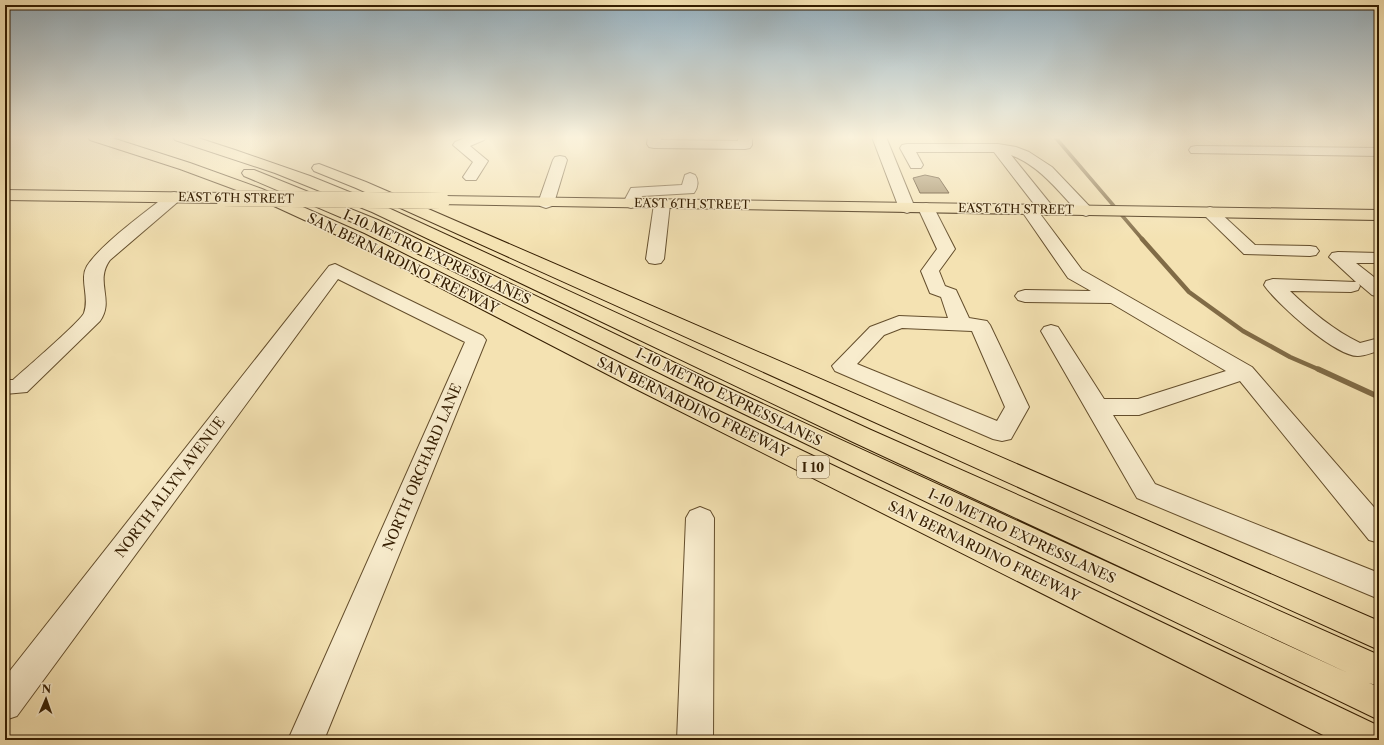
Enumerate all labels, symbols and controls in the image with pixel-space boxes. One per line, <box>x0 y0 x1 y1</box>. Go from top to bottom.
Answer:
street label: EAST 6TH STREET <box>178 189 294 206</box>
street label: EAST 6TH STREET <box>634 195 750 212</box>
street label: EAST 6TH STREET <box>958 200 1074 217</box>
street label: I-10 METRO EXPRESSLANES <box>340 205 534 309</box>
street label: SAN BERNARDINO FREEWAY <box>304 209 503 318</box>
street label: I-10 METRO EXPRESSLANES <box>633 344 825 450</box>
street label: SAN BERNARDINO FREEWAY <box>594 353 793 462</box>
street label: NORTH ORCHARD LANE <box>379 381 465 553</box>
street label: NORTH ALLYN AVENUE <box>111 413 229 561</box>
road number: I 10 <box>797 456 829 478</box>
street label: I-10 METRO EXPRESSLANES <box>925 484 1119 588</box>
street label: SAN BERNARDINO FREEWAY <box>885 497 1084 606</box>
north arrow <box>26 679 66 719</box>
text: N <box>41 682 52 696</box>

